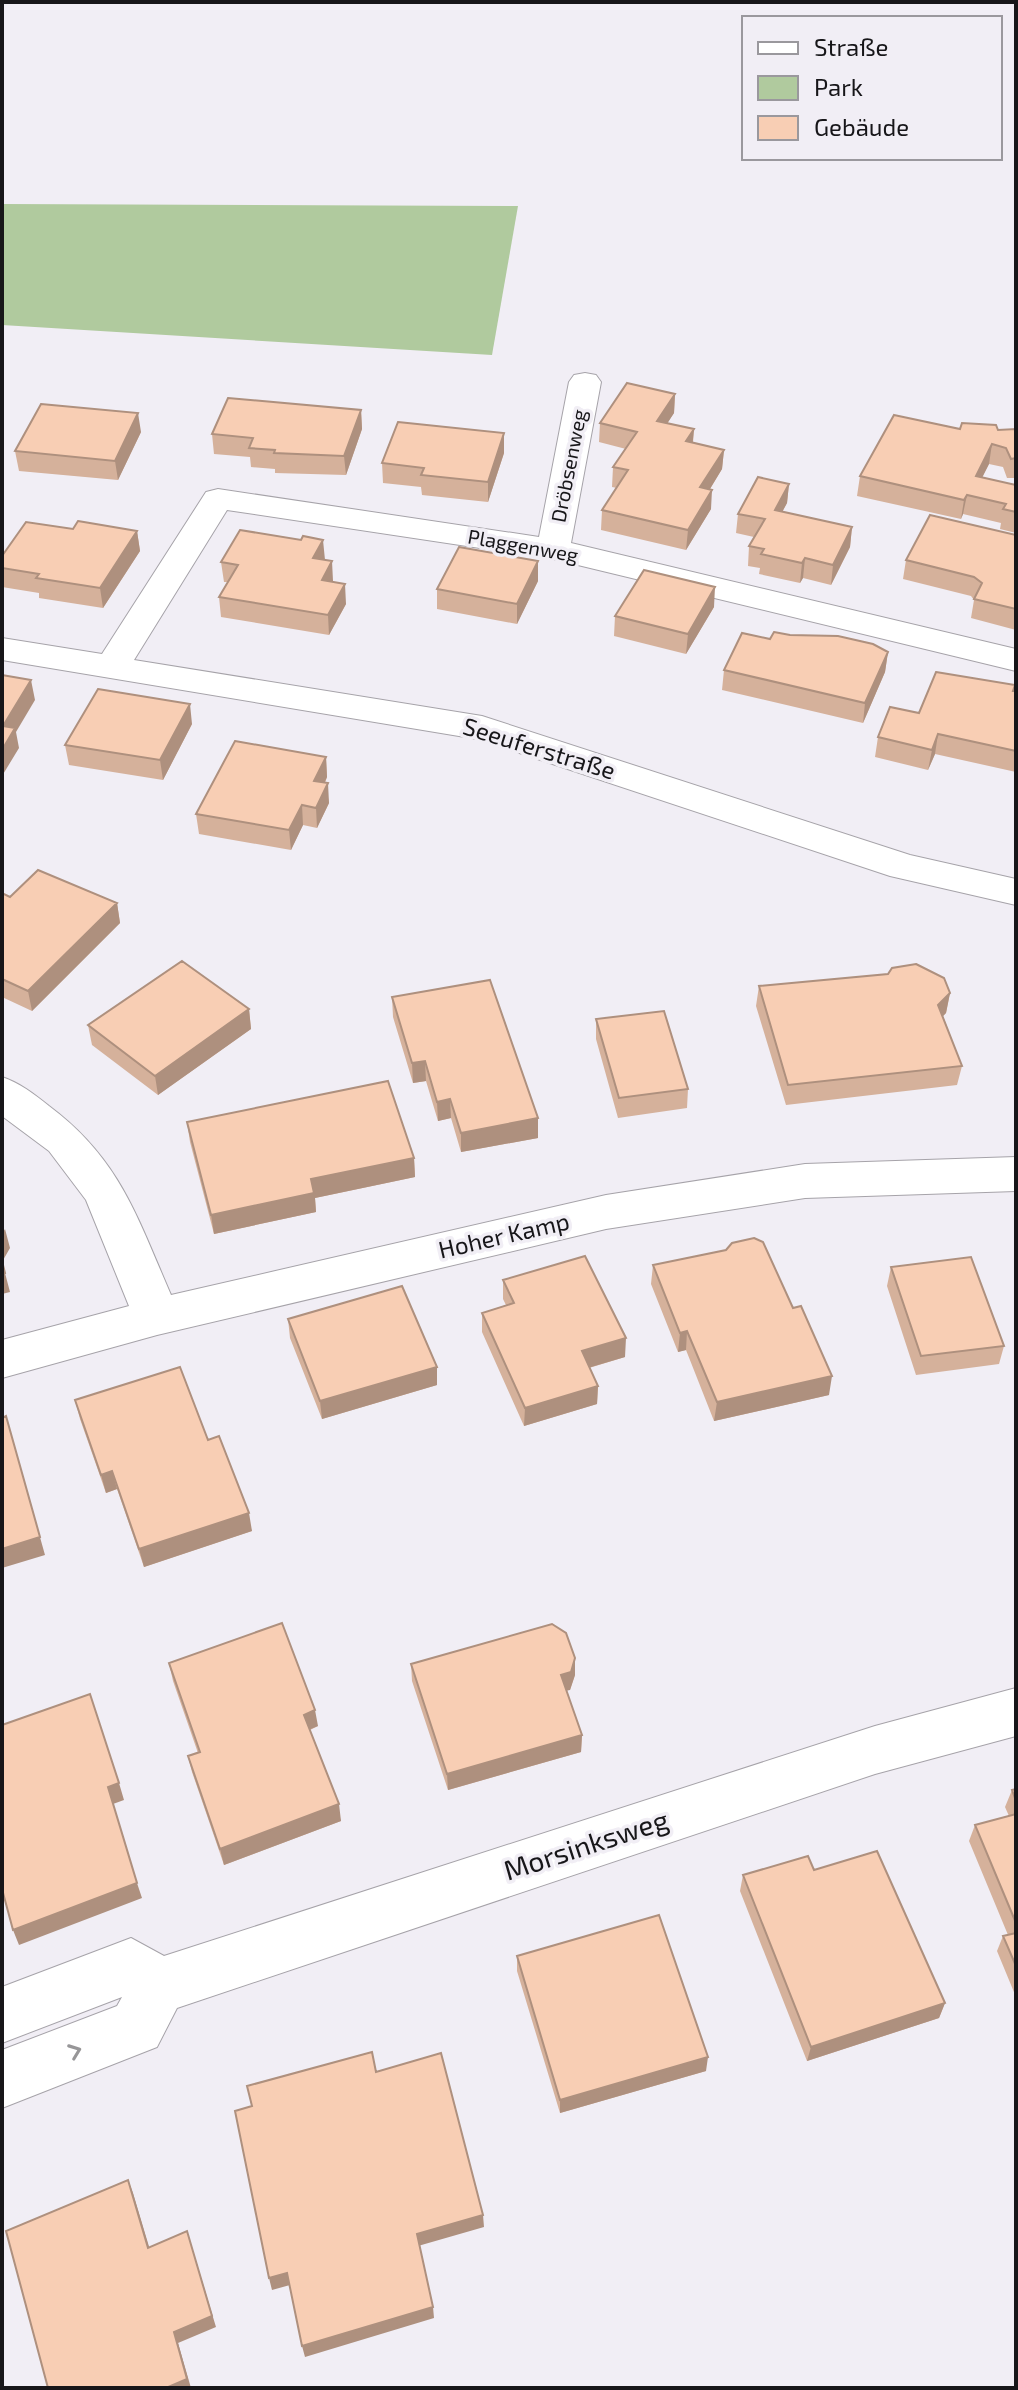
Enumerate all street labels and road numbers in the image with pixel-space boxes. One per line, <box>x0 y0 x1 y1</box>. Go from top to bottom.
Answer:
street label: Dröbsenweg <box>545 407 591 524</box>
street label: Plaggenweg <box>466 524 580 567</box>
street label: Seeuferstraße <box>460 711 619 784</box>
street label: Hoher Kamp <box>435 1205 572 1264</box>
street label: Morsinksweg <box>499 1801 673 1887</box>

